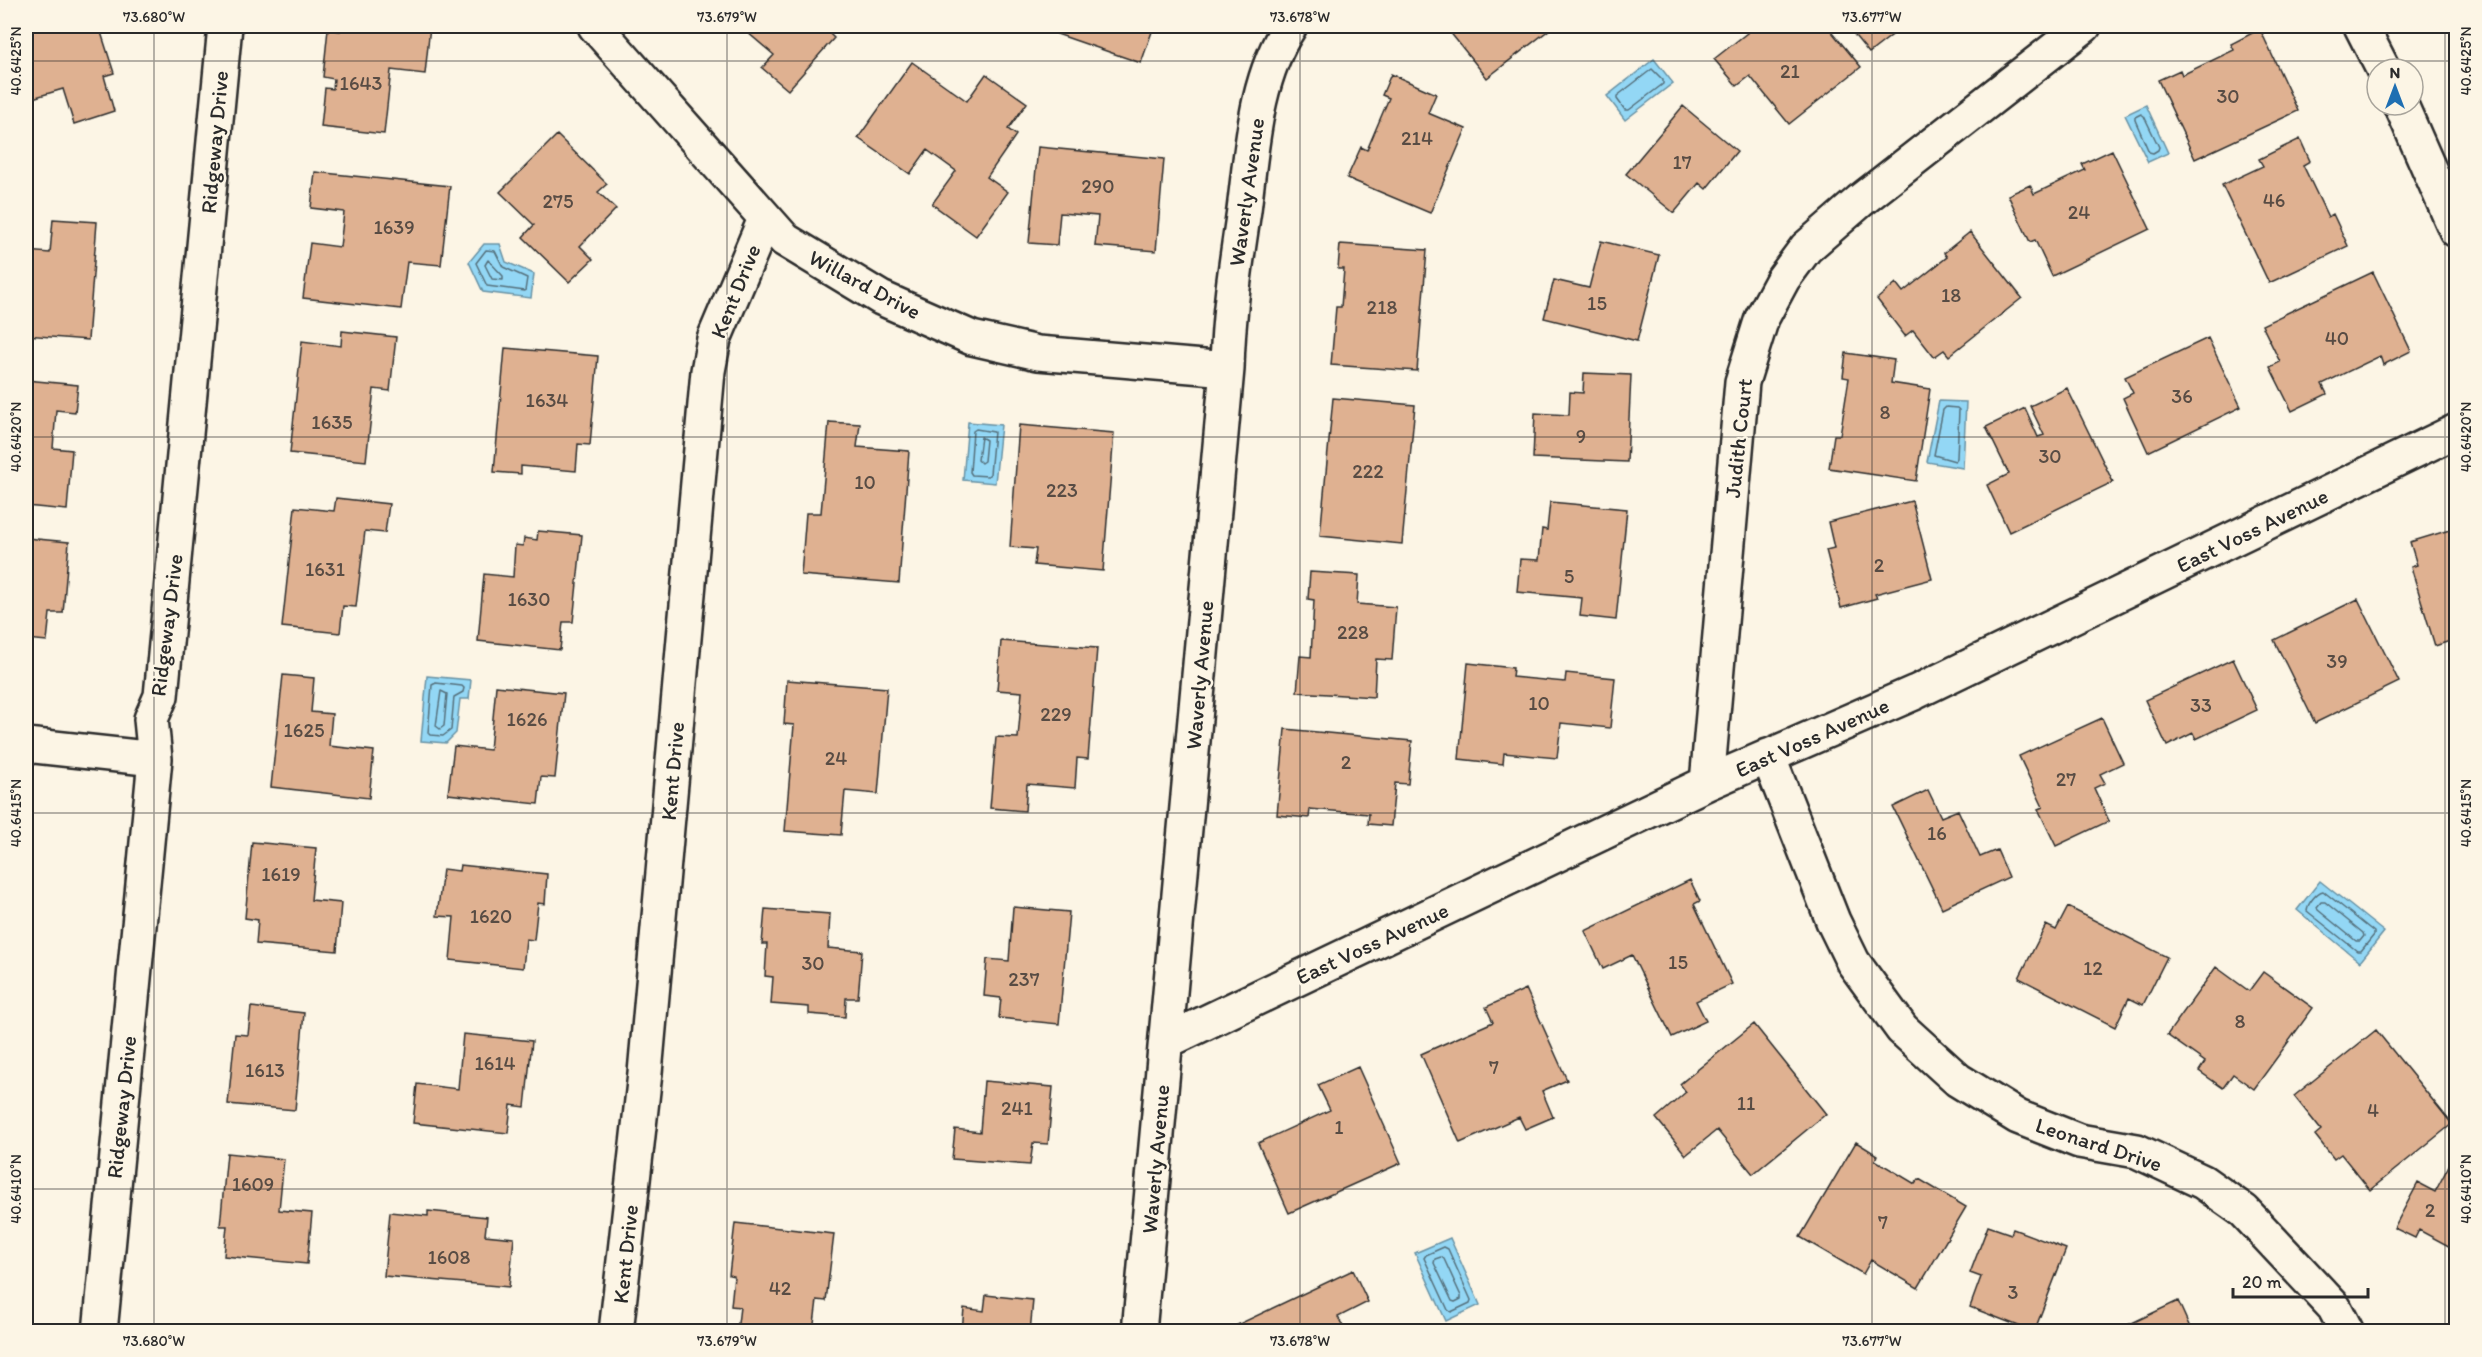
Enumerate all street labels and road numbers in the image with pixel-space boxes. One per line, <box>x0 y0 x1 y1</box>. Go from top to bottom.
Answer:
street label: Ridgeway Drive <box>195 69 234 215</box>
street label: Waverly Avenue <box>1223 116 1270 268</box>
street label: Kent Drive <box>704 240 767 342</box>
street label: Willard Drive <box>804 244 925 325</box>
street label: Judith Court <box>1719 377 1758 499</box>
street label: East Voss Avenue <box>2172 482 2332 579</box>
street label: Ridgeway Drive <box>144 552 189 698</box>
street label: Waverly Avenue <box>1180 599 1219 751</box>
street label: East Voss Avenue <box>1731 692 1893 783</box>
street label: Kent Drive <box>655 720 690 822</box>
street label: East Voss Avenue <box>1292 896 1453 991</box>
street label: Ridgeway Drive <box>101 1034 142 1180</box>
street label: Waverly Avenue <box>1136 1083 1175 1235</box>
street label: Leonard Drive <box>2032 1111 2166 1178</box>
street label: Kent Drive <box>607 1203 644 1305</box>

